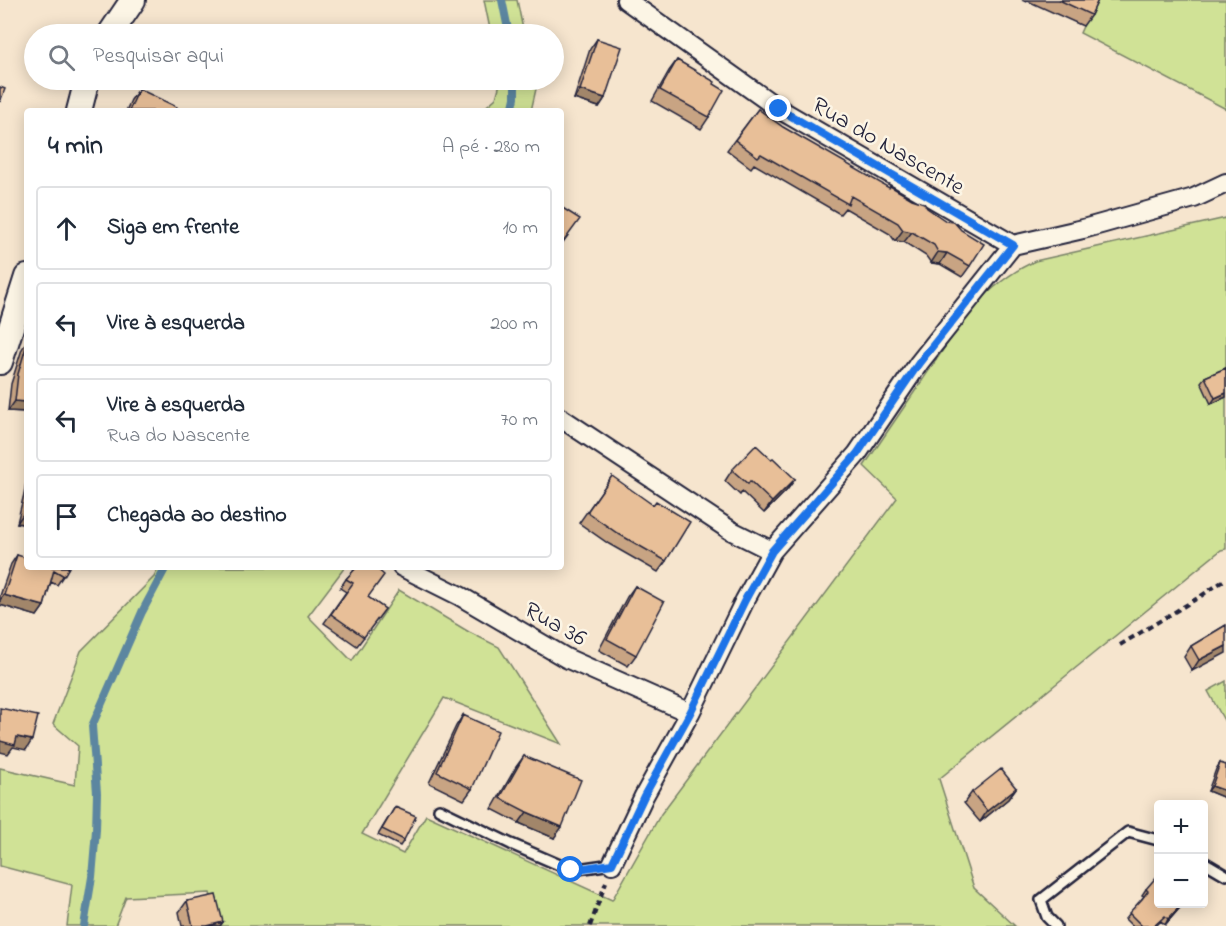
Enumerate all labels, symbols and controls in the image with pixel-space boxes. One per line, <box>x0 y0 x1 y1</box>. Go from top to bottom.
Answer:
search box <box>24 24 564 90</box>
icon: search <box>45 41 78 74</box>
text: Pesquisar aqui <box>93 41 224 73</box>
street label: Rua do Nascente <box>805 89 971 205</box>
route end <box>765 95 791 121</box>
text: 4 min <box>48 128 103 166</box>
text: A pé · 280 m <box>442 133 540 162</box>
icon: ahead <box>50 212 83 245</box>
text: Siga em frente <box>107 212 239 244</box>
text: 10 m <box>502 214 538 243</box>
icon: left <box>50 308 83 341</box>
text: Vire à esquerda <box>107 308 245 340</box>
text: 200 m <box>490 310 538 339</box>
text: Vire à esquerda <box>107 390 245 422</box>
icon: left <box>50 404 83 437</box>
text: 70 m <box>501 406 538 435</box>
text: Rua do Nascente <box>107 422 250 451</box>
icon: arrive <box>50 500 83 533</box>
text: Chegada ao destino <box>107 500 287 532</box>
street label: Rua 36 <box>517 594 593 657</box>
map controls <box>1154 800 1208 908</box>
button: + <box>1154 800 1208 854</box>
button: − <box>1154 854 1208 908</box>
route start <box>557 856 583 882</box>

